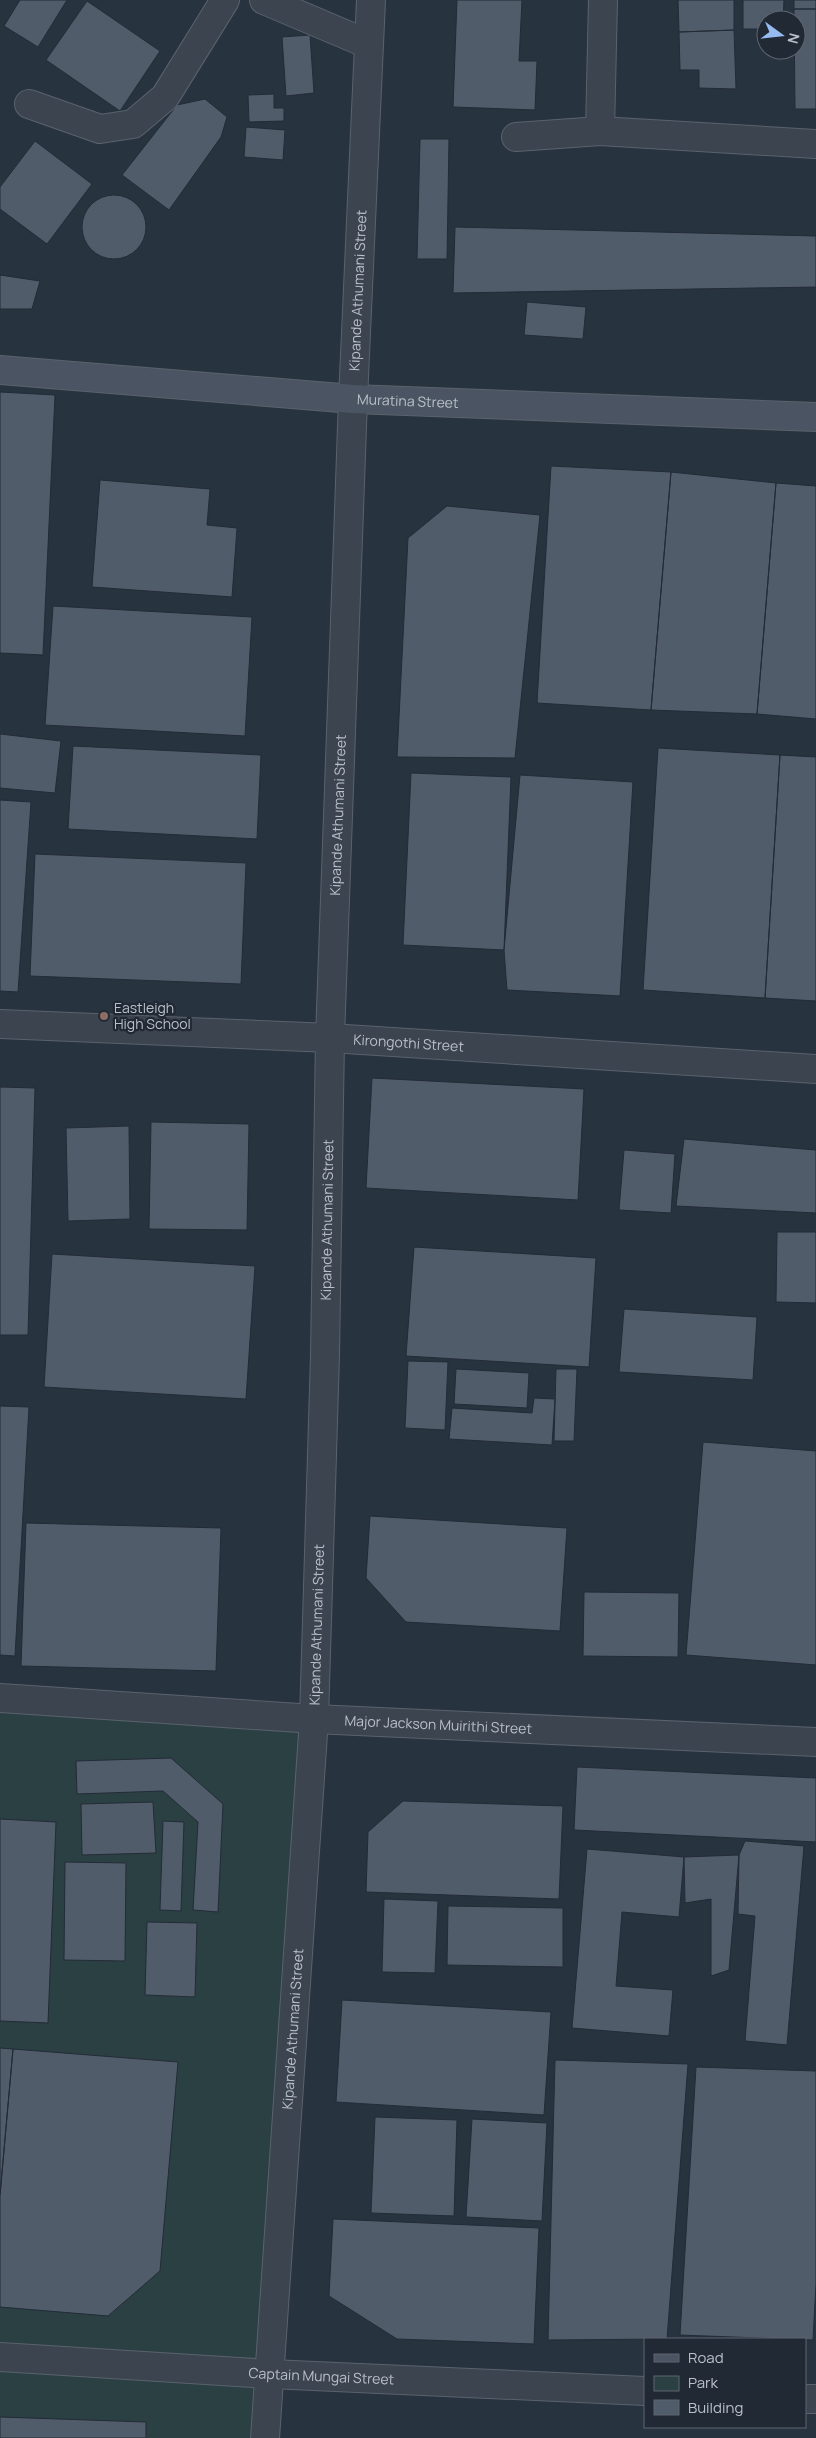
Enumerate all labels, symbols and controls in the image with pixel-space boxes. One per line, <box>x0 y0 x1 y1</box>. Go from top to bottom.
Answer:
north arrow <box>756 10 806 60</box>
text: N <box>784 31 805 46</box>
street label: Kipande Athumani Street <box>344 209 371 371</box>
street label: Muratina Street <box>357 389 459 412</box>
street label: Kipande Athumani Street <box>325 734 350 896</box>
place label: Eastleigh High School <box>114 998 191 1033</box>
marker: Eastleigh High School <box>98 1010 110 1022</box>
street label: Kirongothi Street <box>353 1030 465 1056</box>
street label: Kipande Athumani Street <box>316 1139 337 1301</box>
street label: Kipande Athumani Street <box>304 1543 328 1706</box>
street label: Major Jackson Muirithi Street <box>344 1710 533 1738</box>
street label: Kipande Athumani Street <box>277 1947 307 2110</box>
legend <box>644 2338 806 2428</box>
text: Road <box>688 2347 724 2368</box>
street label: Captain Mungai Street <box>248 2363 395 2389</box>
text: Park <box>688 2372 718 2393</box>
text: Building <box>688 2397 743 2418</box>

